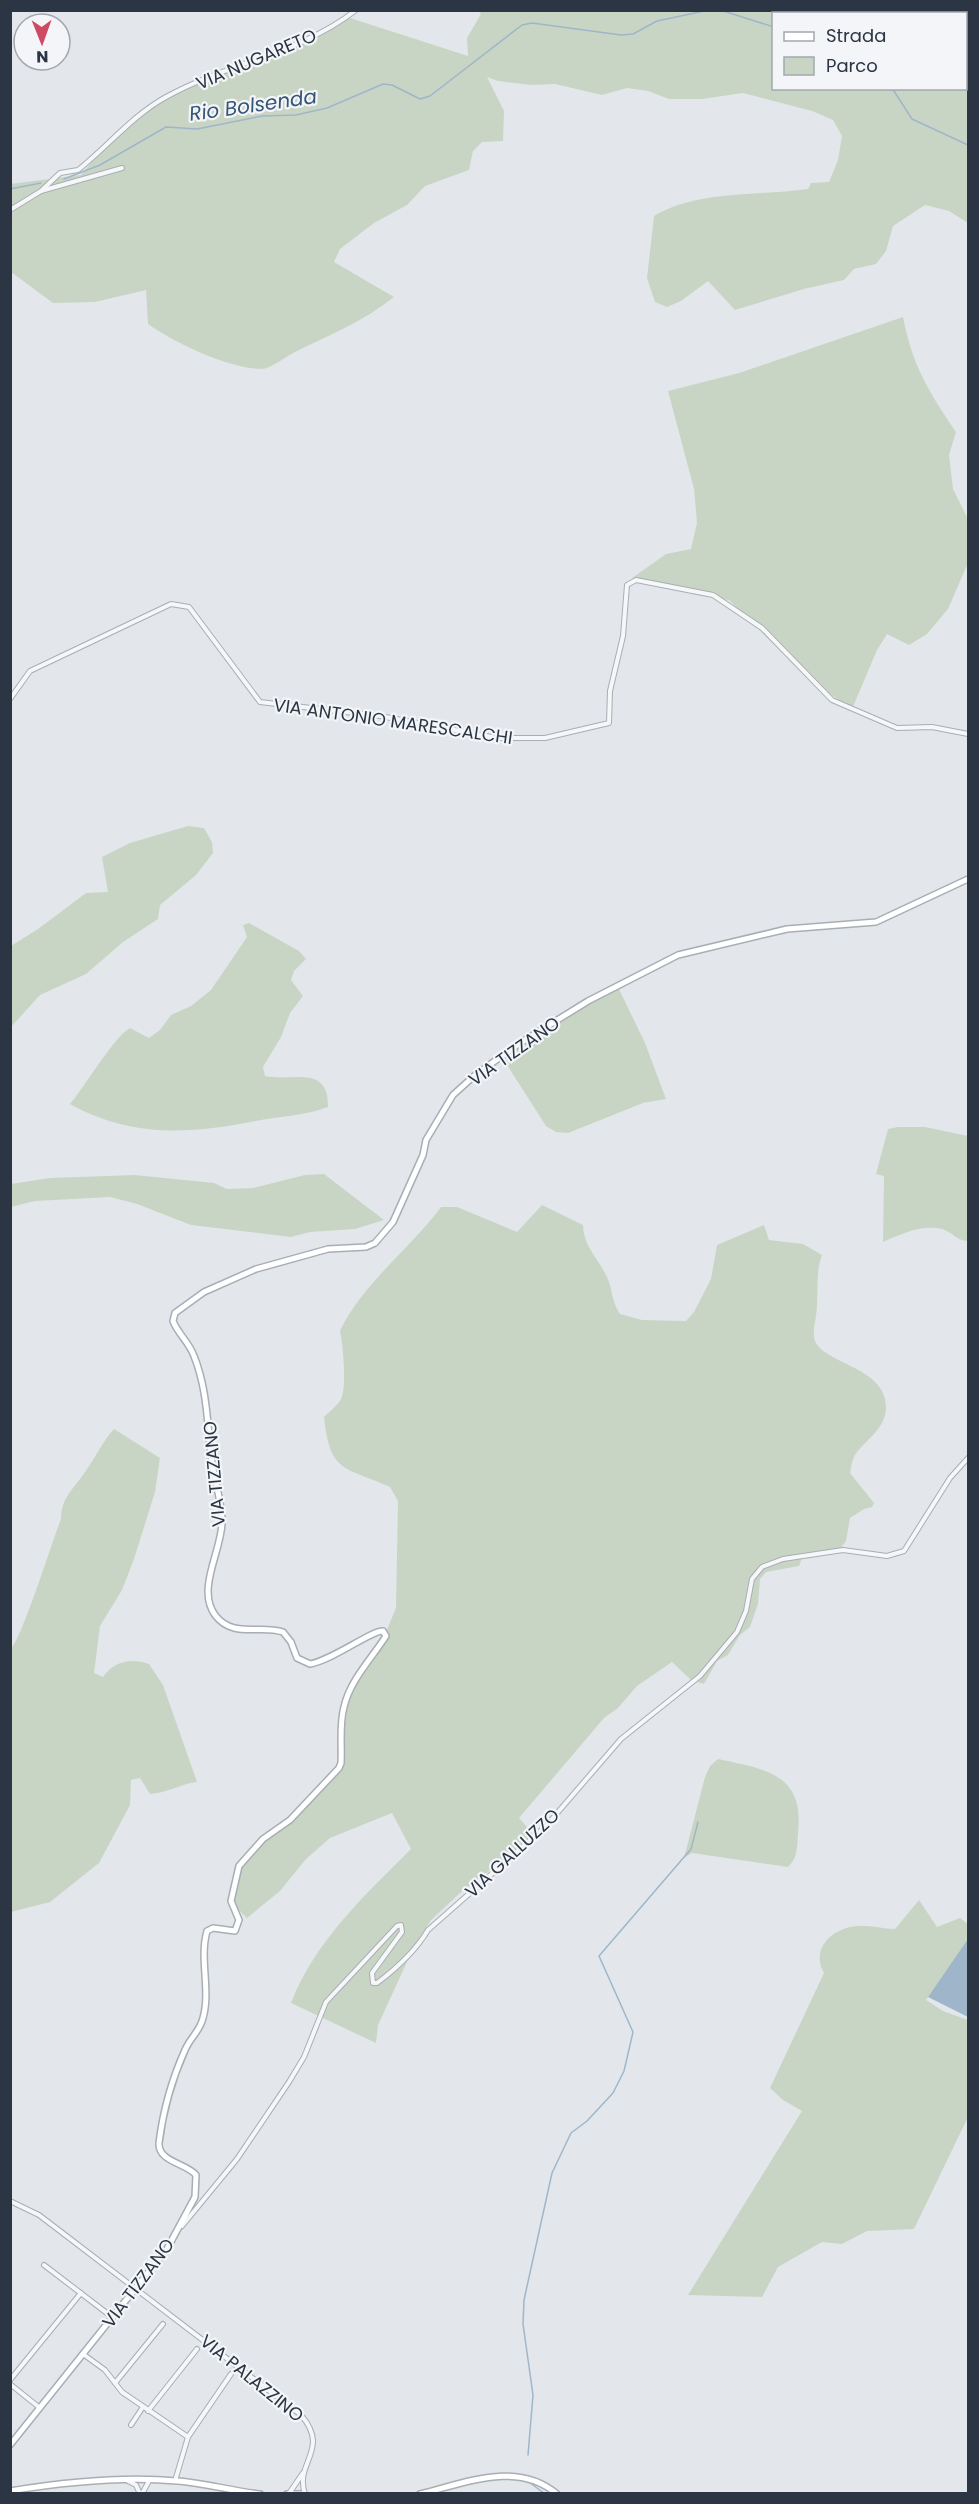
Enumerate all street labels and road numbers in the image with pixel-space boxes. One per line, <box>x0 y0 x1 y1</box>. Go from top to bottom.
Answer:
street label: VIA NUGARETO <box>192 22 320 96</box>
street label: VIA ANTONIO MARESCALCHI <box>272 692 514 750</box>
street label: VIA TIZZANO <box>463 1010 565 1092</box>
street label: VIA TIZZANO <box>197 1420 231 1528</box>
street label: VIA GALLUZZO <box>459 1803 565 1903</box>
street label: VIA TIZZANO <box>96 2233 180 2333</box>
street label: VIA PALAZZINO <box>195 2328 309 2428</box>

